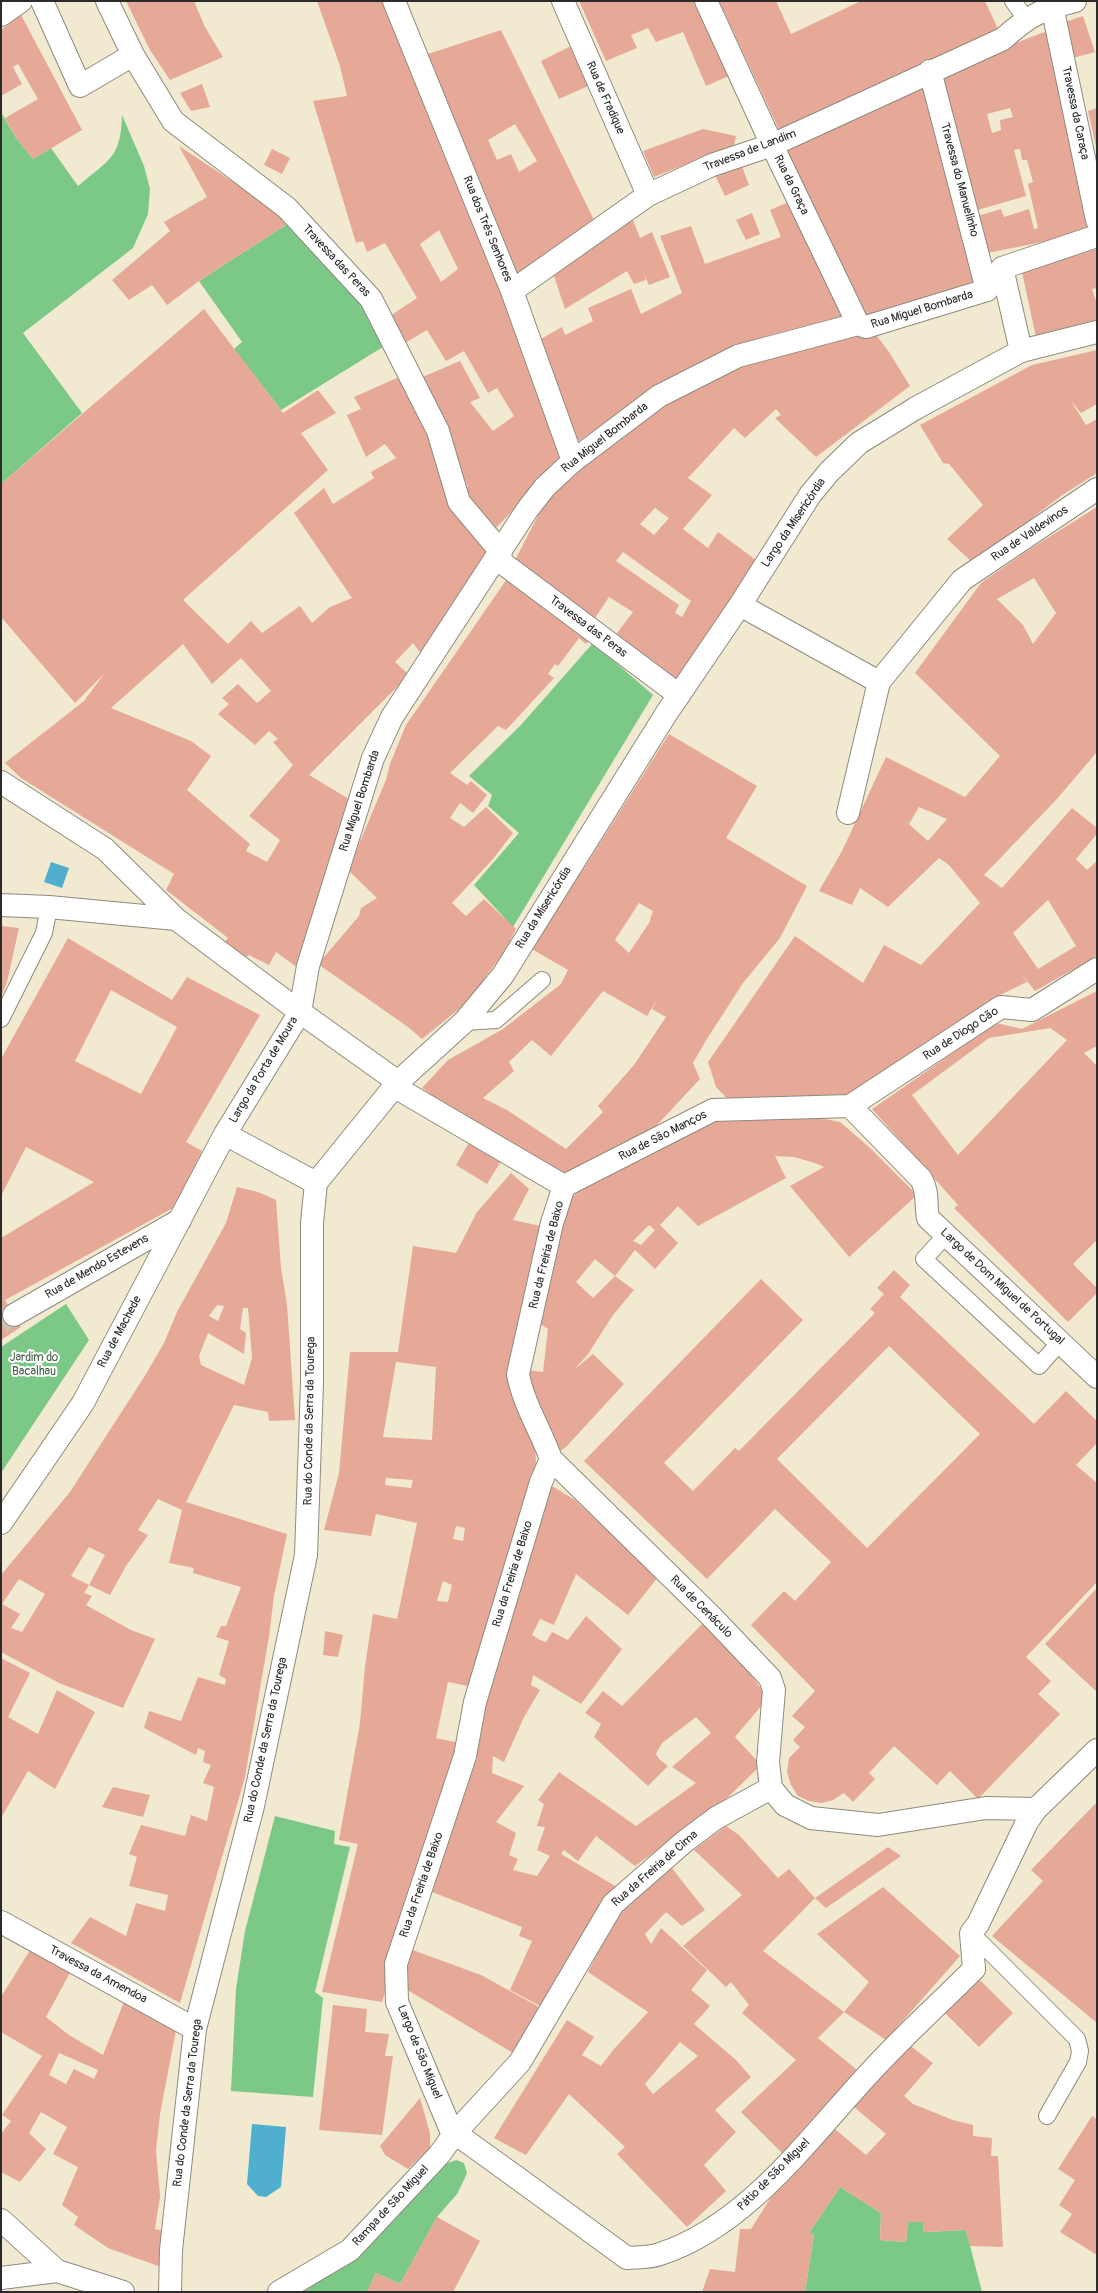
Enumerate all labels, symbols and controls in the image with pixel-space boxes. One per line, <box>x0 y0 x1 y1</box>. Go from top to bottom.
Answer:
street label: Rua de Fradique <box>582 59 628 137</box>
street label: Travessa da Caraça <box>1058 65 1092 161</box>
street label: Travessa do Manuelinho <box>937 121 981 239</box>
street label: Travessa de Landim <box>702 127 798 175</box>
street label: Rua da Graça <box>770 153 812 217</box>
street label: Rua dos Três Senhores <box>459 174 515 284</box>
street label: Travessa das Peras <box>299 222 373 300</box>
street label: Rua Miguel Bombarda <box>869 288 975 332</box>
street label: Rua Miguel Bombarda <box>559 400 651 476</box>
street label: Largo da Misericórdia <box>759 476 829 570</box>
street label: Rua de Valdevinos <box>989 503 1071 565</box>
street label: Travessa das Peras <box>546 593 630 661</box>
street label: Rua Miguel Bombarda <box>337 748 383 854</box>
street label: Rua da Misericórdia <box>513 864 575 952</box>
street label: Rua de Diogo Cão <box>921 1004 1001 1064</box>
street label: Largo da Porta de Moura <box>226 1014 302 1126</box>
street label: Rua de São Manços <box>617 1108 709 1164</box>
street label: Rua da Freiria de Baixo <box>527 1200 567 1310</box>
street label: Largo de Dom Miguel de Portugal <box>937 1226 1067 1348</box>
street label: Rua de Mendo Estevens <box>43 1232 151 1302</box>
street label: Rua de Machede <box>95 1294 145 1370</box>
street label: Rua do Conde da Serra da Tourega <box>301 1336 319 1506</box>
park label: Jardim do Bacalhau <box>10 1351 58 1379</box>
street label: Rua da Freiria de Baixo <box>490 1519 536 1629</box>
street label: Rua de Cenáculo <box>667 1573 735 1641</box>
street label: Rua do Conde da Serra da Tourega <box>241 1656 291 1824</box>
street label: Rua da Freiria de Cima <box>609 1828 701 1910</box>
street label: Rua da Freiria de Baixo <box>397 1830 447 1940</box>
street label: Travessa da Amendoa <box>47 1943 149 2007</box>
street label: Largo de São Miguel <box>394 2003 444 2101</box>
street label: Rua do Conde da Serra da Tourega <box>171 2018 205 2188</box>
street label: Pátio de São Miguel <box>735 2136 813 2214</box>
street label: Rampa de São Miguel <box>350 2163 432 2249</box>

